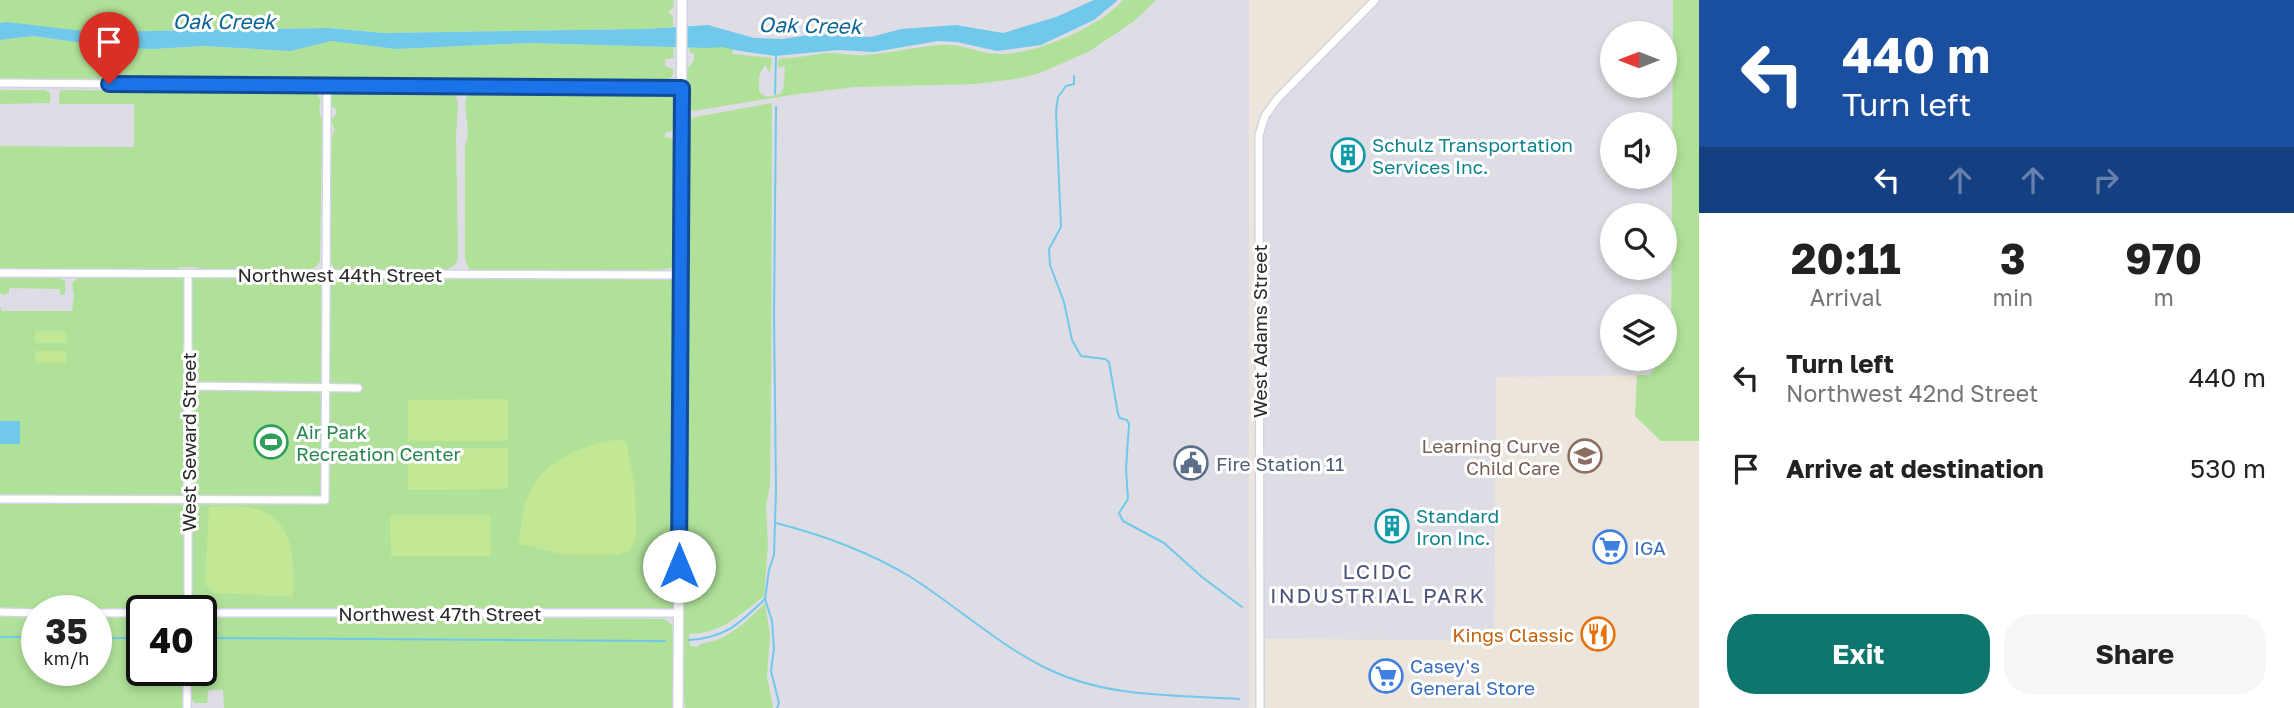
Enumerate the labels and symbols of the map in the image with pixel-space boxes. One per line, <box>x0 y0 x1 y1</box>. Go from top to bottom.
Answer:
water label: Oak Creek <box>172 8 278 34</box>
water label: Oak Creek <box>758 11 864 39</box>
pin <box>79 12.0 139 84</box>
north arrow <box>1600 21 1676 98</box>
place label: Schulz Transportation Services Inc. <box>1372 133 1573 178</box>
building icon: Schulz Transportation Services Inc. <box>1329 136 1367 174</box>
street label: West Adams Street <box>1248 244 1271 418</box>
street label: Northwest 44th Street <box>238 263 442 286</box>
street label: West Seward Street <box>177 352 200 532</box>
place label: Air Park Recreation Center <box>296 420 461 465</box>
sports icon: Air Park Recreation Center <box>252 423 290 461</box>
place label: Learning Curve Child Care <box>1422 434 1560 479</box>
school or university icon: Learning Curve Child Care <box>1566 437 1604 475</box>
public building icon: Fire Station 11 <box>1172 444 1210 482</box>
place label: Fire Station 11 <box>1216 452 1344 475</box>
place label: Standard Iron Inc. <box>1416 504 1499 549</box>
building icon: Standard Iron Inc. <box>1373 507 1411 545</box>
supermarket icon: IGA <box>1591 528 1629 566</box>
position arrow <box>642 529 716 603</box>
place label: IGA <box>1634 536 1666 559</box>
district label: LCIDC INDUSTRIAL PARK <box>1270 558 1486 608</box>
speed limit sign: 40 <box>126 595 217 686</box>
street label: Northwest 47th Street <box>338 602 542 625</box>
restaurant icon: Kings Classic <box>1579 615 1617 653</box>
place label: Kings Classic <box>1452 623 1574 646</box>
place label: Casey's General Store <box>1410 654 1535 699</box>
supermarket icon: Casey's General Store <box>1367 657 1405 695</box>

